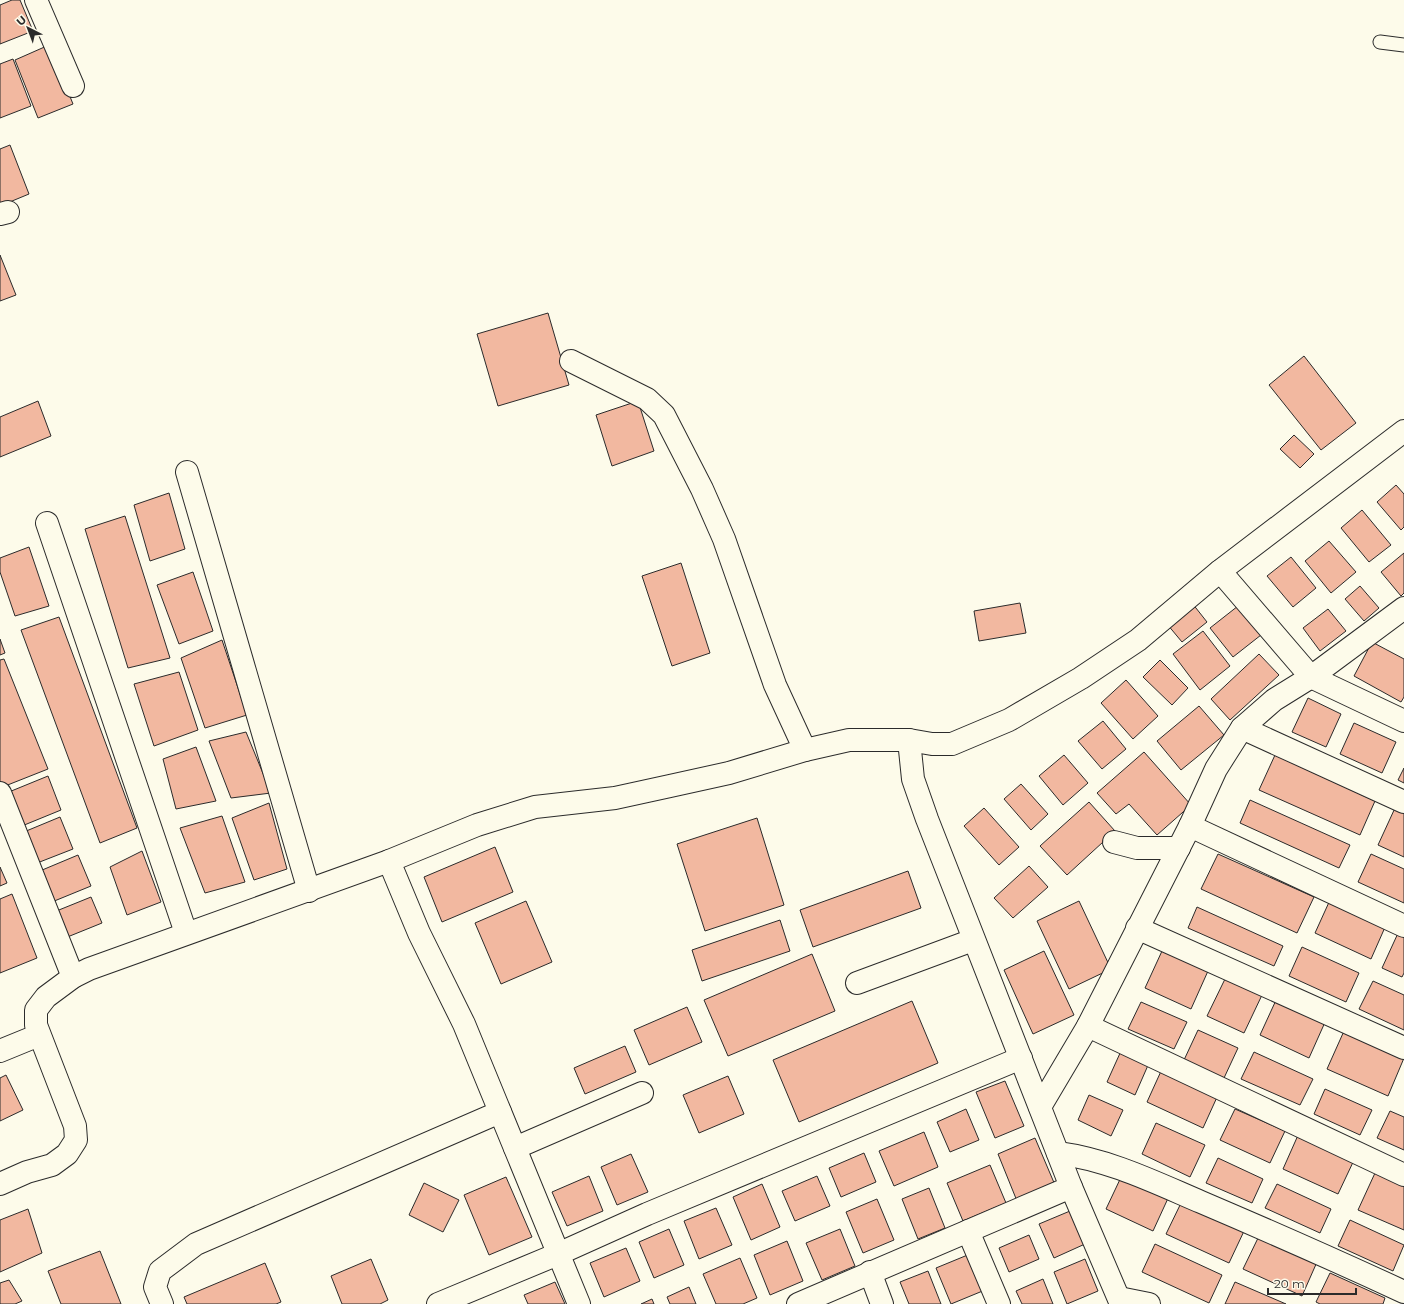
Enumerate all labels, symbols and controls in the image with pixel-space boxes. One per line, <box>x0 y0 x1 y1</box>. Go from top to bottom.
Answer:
north arrow <box>8 8 48 48</box>
text: U <box>13 12 29 29</box>
scale bar <box>1268 1270 1356 1296</box>
text: 20 m <box>1274 1276 1305 1291</box>

